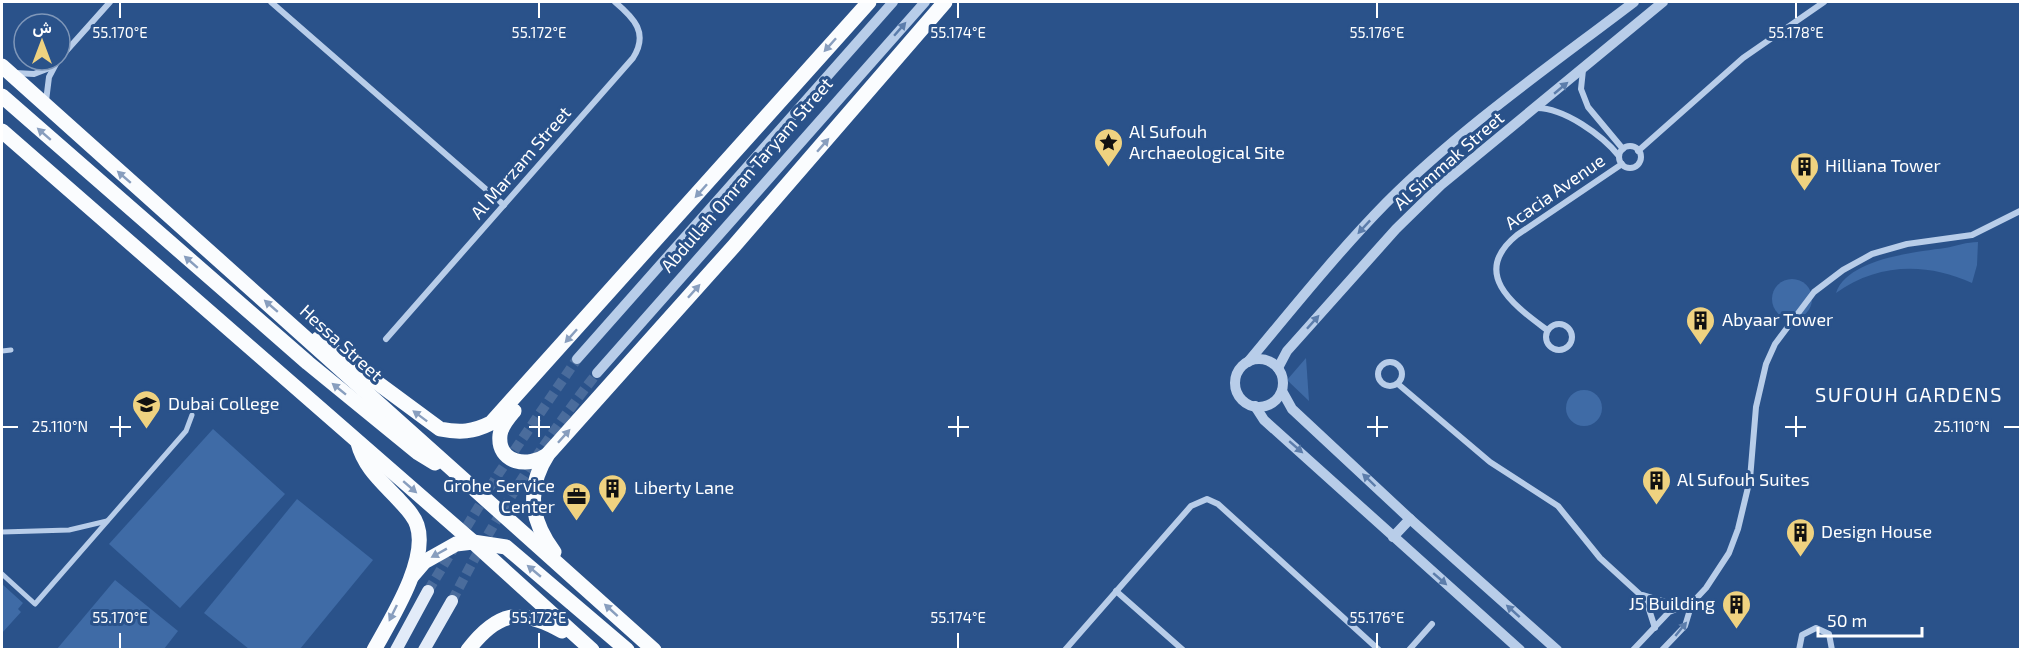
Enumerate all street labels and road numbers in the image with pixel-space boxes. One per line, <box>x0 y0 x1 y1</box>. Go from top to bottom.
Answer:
street label: Abdullah Omran Taryam Street <box>656 72 837 276</box>
street label: Al Marzam Street <box>465 101 575 223</box>
street label: Al Simmak Street <box>1389 106 1508 214</box>
street label: Acacia Avenue <box>1500 149 1609 234</box>
street label: Hessa Street <box>296 299 388 385</box>

